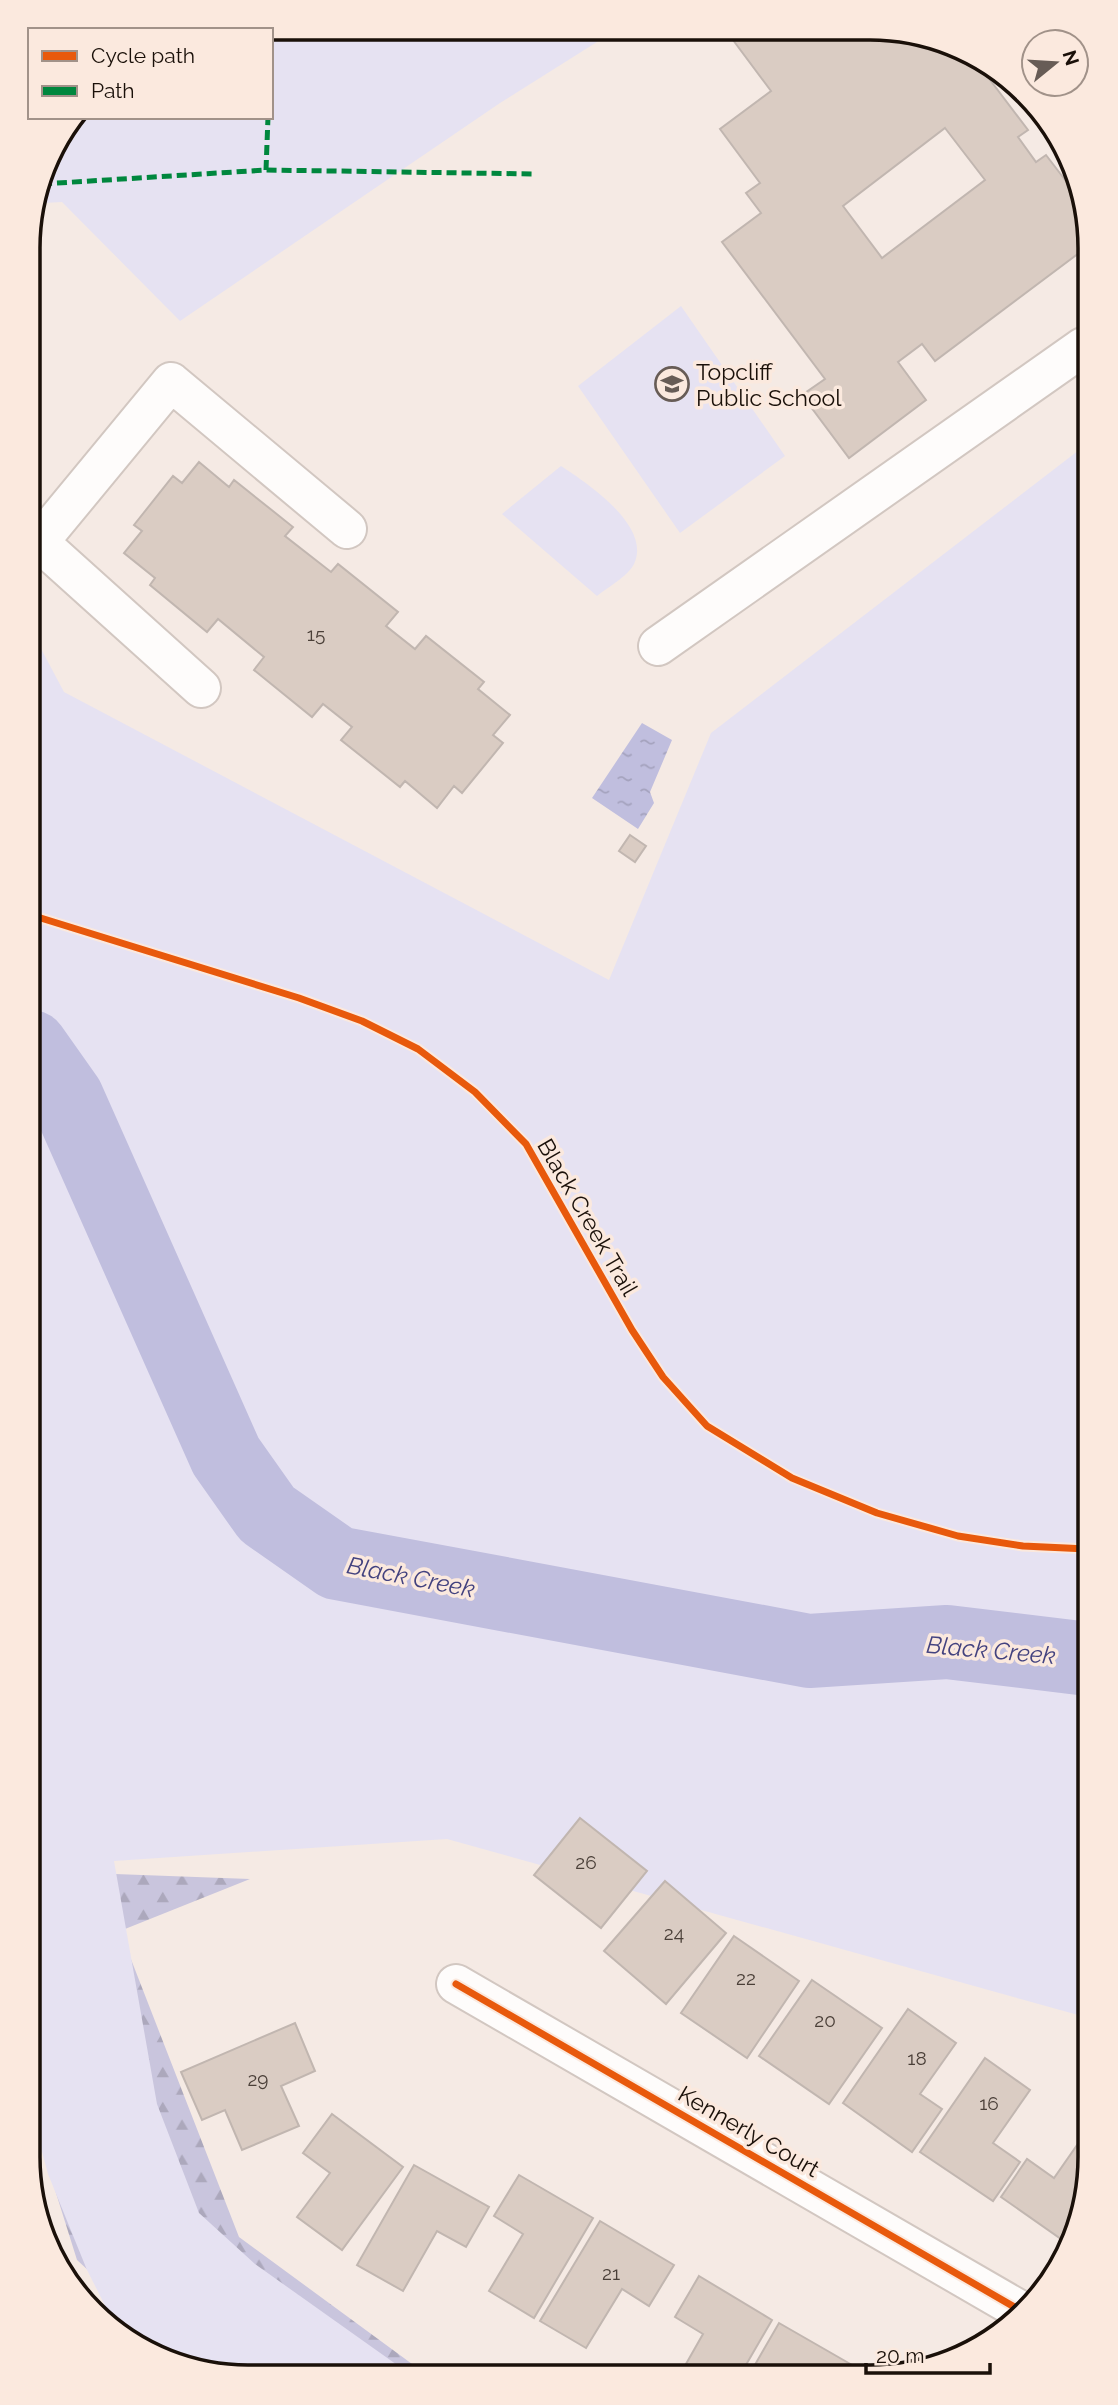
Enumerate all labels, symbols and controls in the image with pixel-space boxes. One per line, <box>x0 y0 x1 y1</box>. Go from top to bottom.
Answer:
legend <box>28 28 273 119</box>
north arrow <box>1020 28 1090 98</box>
text: Cycle path <box>91 43 195 68</box>
text: N <box>1058 47 1084 68</box>
text: Path <box>91 78 135 103</box>
place label: Topcliff Public School <box>696 358 842 411</box>
school or university icon: Topcliff Public School <box>653 365 691 403</box>
house number: 15 <box>307 623 325 645</box>
street label: Black Creek Trail <box>532 1134 644 1301</box>
water label: Black Creek <box>345 1550 478 1604</box>
water label: Black Creek <box>925 1630 1057 1670</box>
house number: 26 <box>575 1851 597 1873</box>
house number: 24 <box>664 1922 684 1944</box>
house number: 22 <box>736 1967 756 1989</box>
house number: 20 <box>814 2009 836 2031</box>
house number: 18 <box>907 2047 927 2069</box>
house number: 29 <box>247 2068 269 2090</box>
street label: Kennerly Court <box>674 2080 825 2182</box>
house number: 16 <box>979 2092 999 2114</box>
house number: 21 <box>602 2262 620 2284</box>
scale bar <box>866 2332 990 2376</box>
text: 20 m <box>876 2343 924 2368</box>

